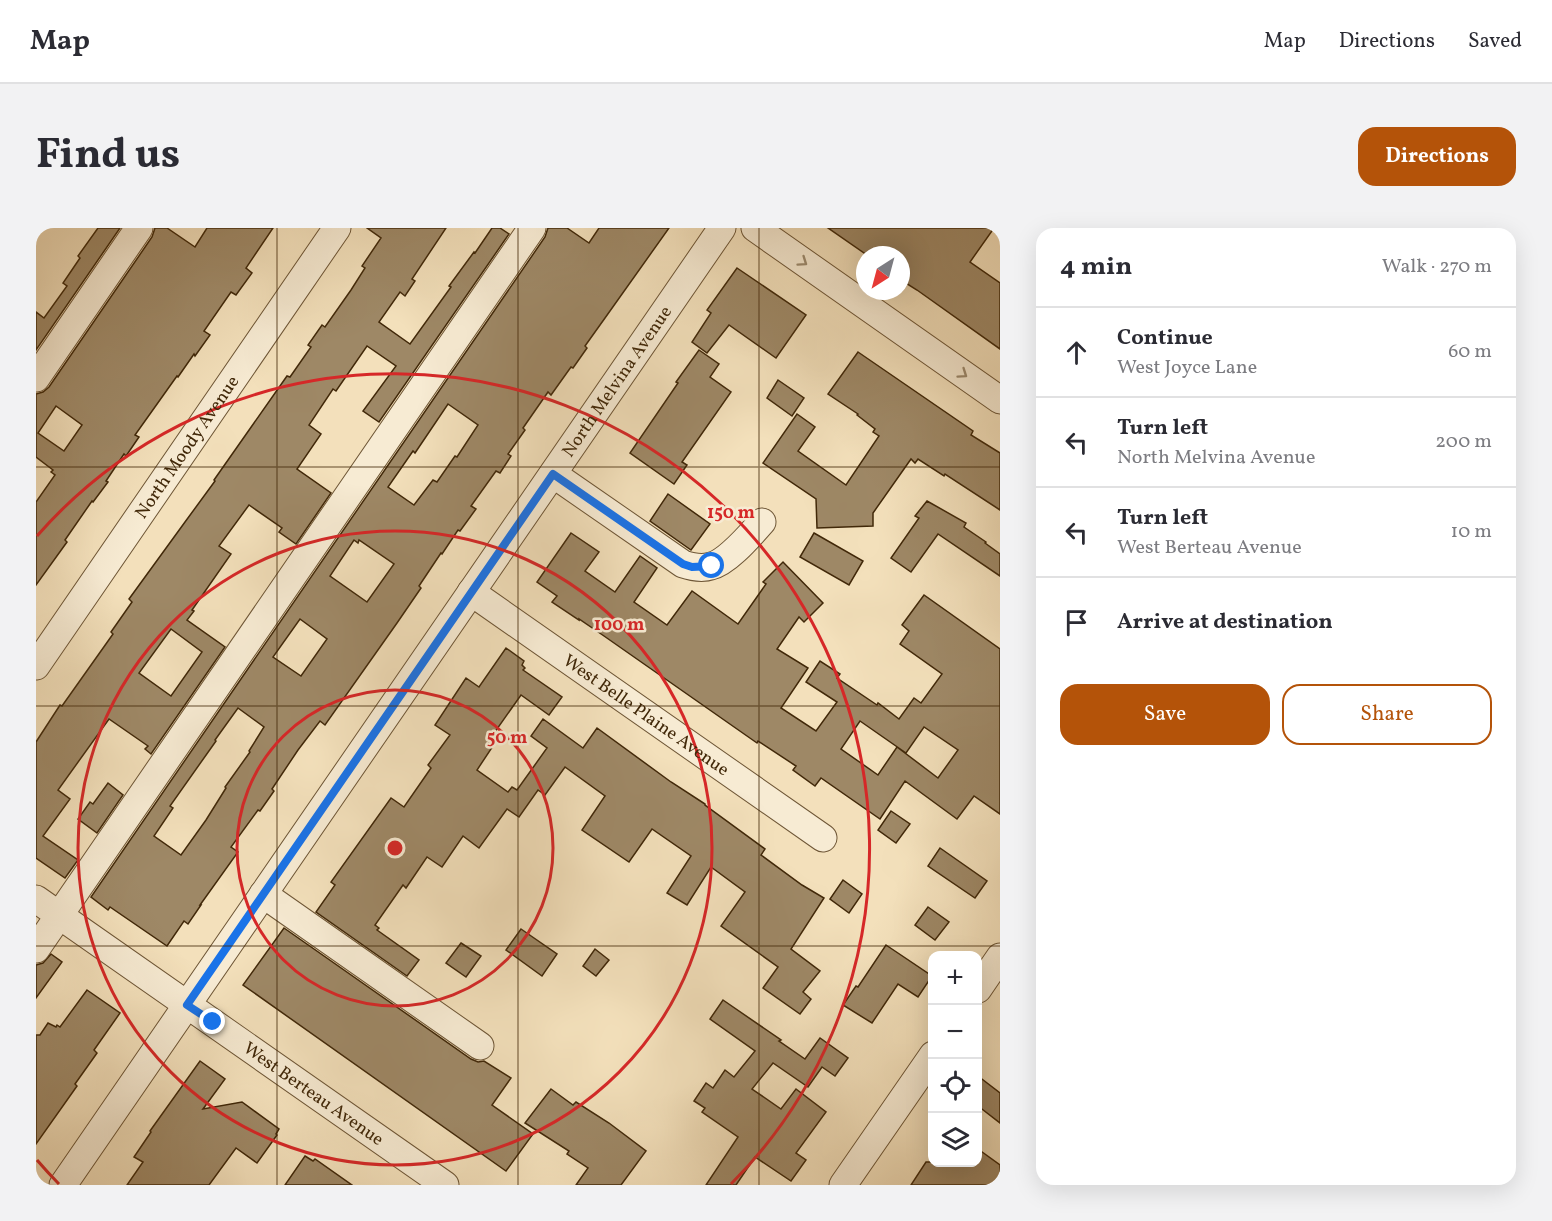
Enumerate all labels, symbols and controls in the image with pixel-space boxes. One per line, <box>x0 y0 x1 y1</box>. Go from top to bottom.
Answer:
text: Map <box>30 22 90 61</box>
text: Map <box>1264 27 1306 56</box>
text: Directions <box>1339 27 1435 56</box>
text: Saved <box>1468 27 1522 56</box>
text: Find us <box>36 127 180 186</box>
button: Directions <box>1358 127 1516 186</box>
north arrow <box>856 246 910 300</box>
text: 4 min <box>1060 249 1132 285</box>
text: Walk · 270 m <box>1382 253 1492 281</box>
one-way arrow <box>796 255 807 266</box>
street label: North Melvina Avenue <box>557 301 679 463</box>
text: Continue <box>1117 323 1213 354</box>
icon: ahead <box>1060 336 1093 369</box>
text: 60 m <box>1448 338 1492 366</box>
text: West Joyce Lane <box>1117 354 1257 382</box>
one-way arrow <box>956 366 967 377</box>
street label: North Moody Avenue <box>130 371 246 524</box>
text: Turn left <box>1117 413 1208 444</box>
icon: left <box>1060 426 1093 459</box>
text: 200 m <box>1435 428 1492 456</box>
text: North Melvina Avenue <box>1117 444 1315 472</box>
text: 150 m <box>707 501 755 526</box>
text: Turn left <box>1117 503 1208 534</box>
icon: left <box>1060 516 1093 549</box>
text: 10 m <box>1451 518 1492 546</box>
text: West Berteau Avenue <box>1117 534 1302 562</box>
route start <box>698 552 724 578</box>
icon: arrive <box>1060 606 1093 639</box>
text: Arrive at destination <box>1117 607 1333 638</box>
text: 100 m <box>594 613 644 638</box>
street label: West Belle Plaine Avenue <box>557 649 734 783</box>
button: Save <box>1060 684 1270 745</box>
button: Share <box>1282 684 1492 745</box>
text: 50 m <box>487 726 527 751</box>
centre of rings <box>385 838 405 858</box>
map controls <box>928 951 982 1167</box>
button: + <box>928 951 982 1005</box>
button: − <box>928 1005 982 1059</box>
route end <box>199 1008 225 1034</box>
street label: West Berteau Avenue <box>238 1037 388 1152</box>
button: locate <box>928 1059 982 1113</box>
button: layers <box>928 1113 982 1167</box>

